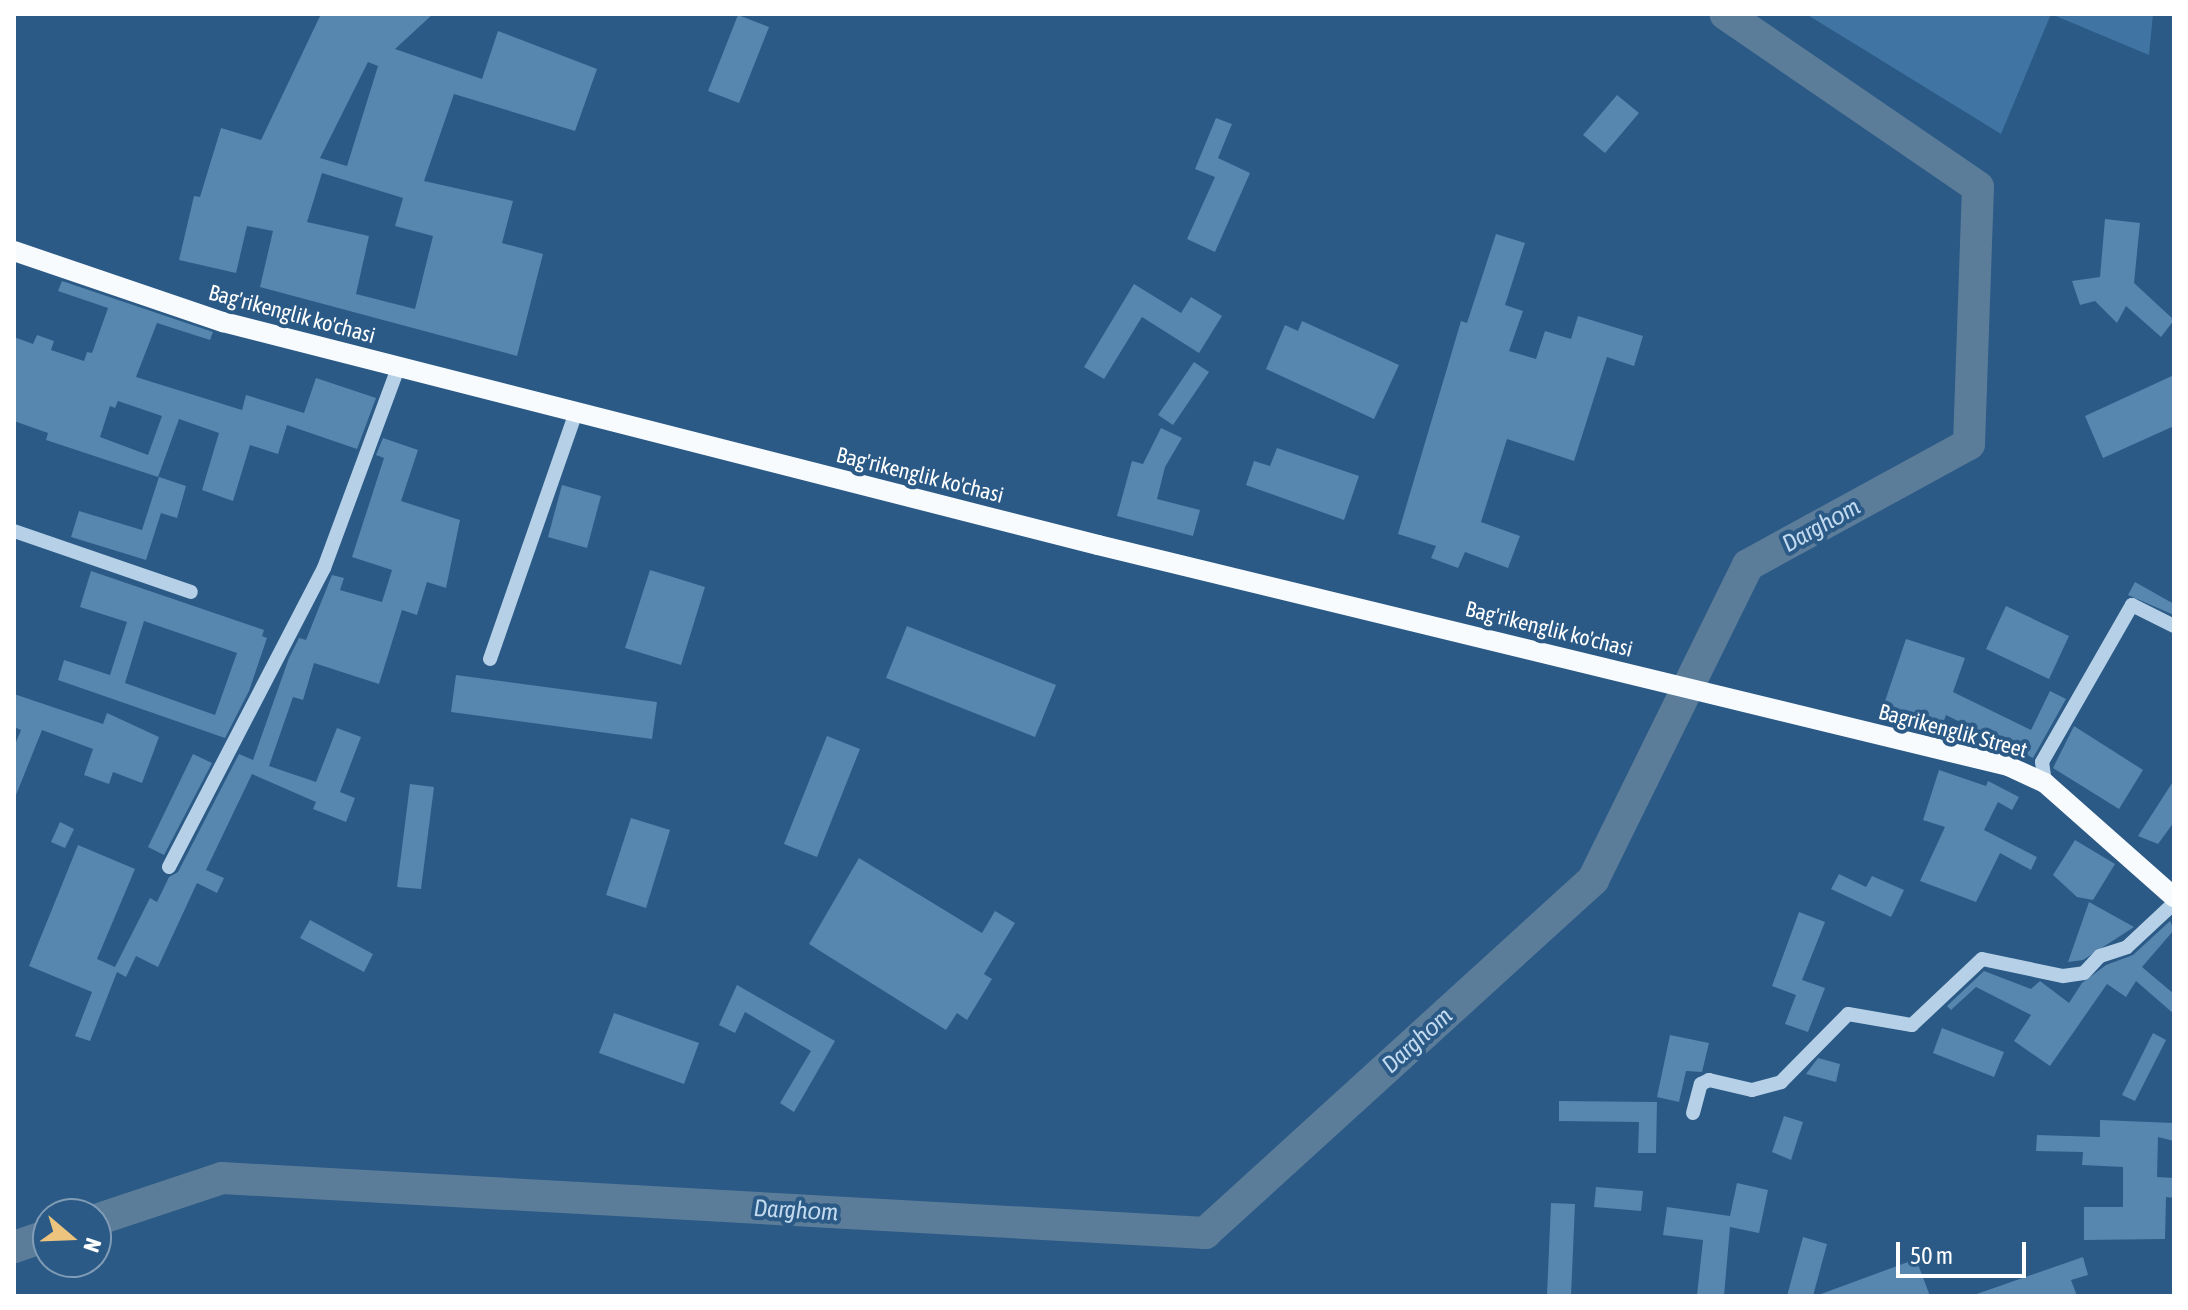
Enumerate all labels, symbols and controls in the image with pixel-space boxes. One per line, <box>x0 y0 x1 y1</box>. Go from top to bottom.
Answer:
street label: Bag'rikenglik ko'chasi <box>206 279 378 349</box>
street label: Bag'rikenglik ko'chasi <box>834 441 1006 509</box>
water label: Darghоm <box>1777 492 1865 558</box>
street label: Bag'rikenglik ko'chasi <box>1463 595 1635 663</box>
street label: Bagrikenglik Street <box>1876 698 2030 764</box>
water label: Darghоm <box>1376 1001 1458 1079</box>
water label: Darghоm <box>753 1193 839 1227</box>
north arrow <box>32 1198 112 1278</box>
scale bar <box>1900 1226 2030 1276</box>
text: N <box>78 1235 107 1256</box>
text: 50 m <box>1910 1242 1953 1269</box>

